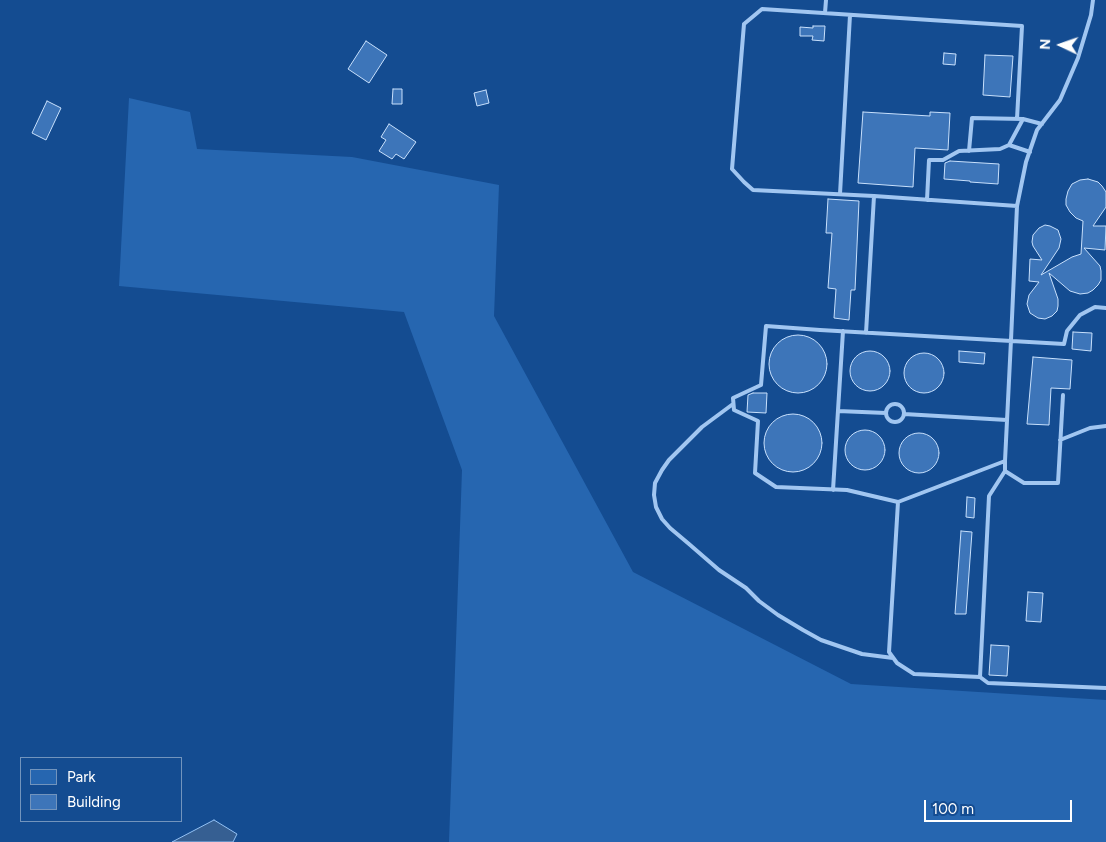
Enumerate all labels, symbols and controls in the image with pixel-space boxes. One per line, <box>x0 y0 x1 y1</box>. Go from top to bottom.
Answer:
north arrow <box>1036 20 1086 70</box>
text: N <box>1037 38 1054 50</box>
legend <box>20 757 182 822</box>
text: Park <box>67 768 96 786</box>
scale bar <box>926 790 1074 822</box>
text: Building <box>67 793 121 811</box>
text: 100 m <box>932 800 974 818</box>

